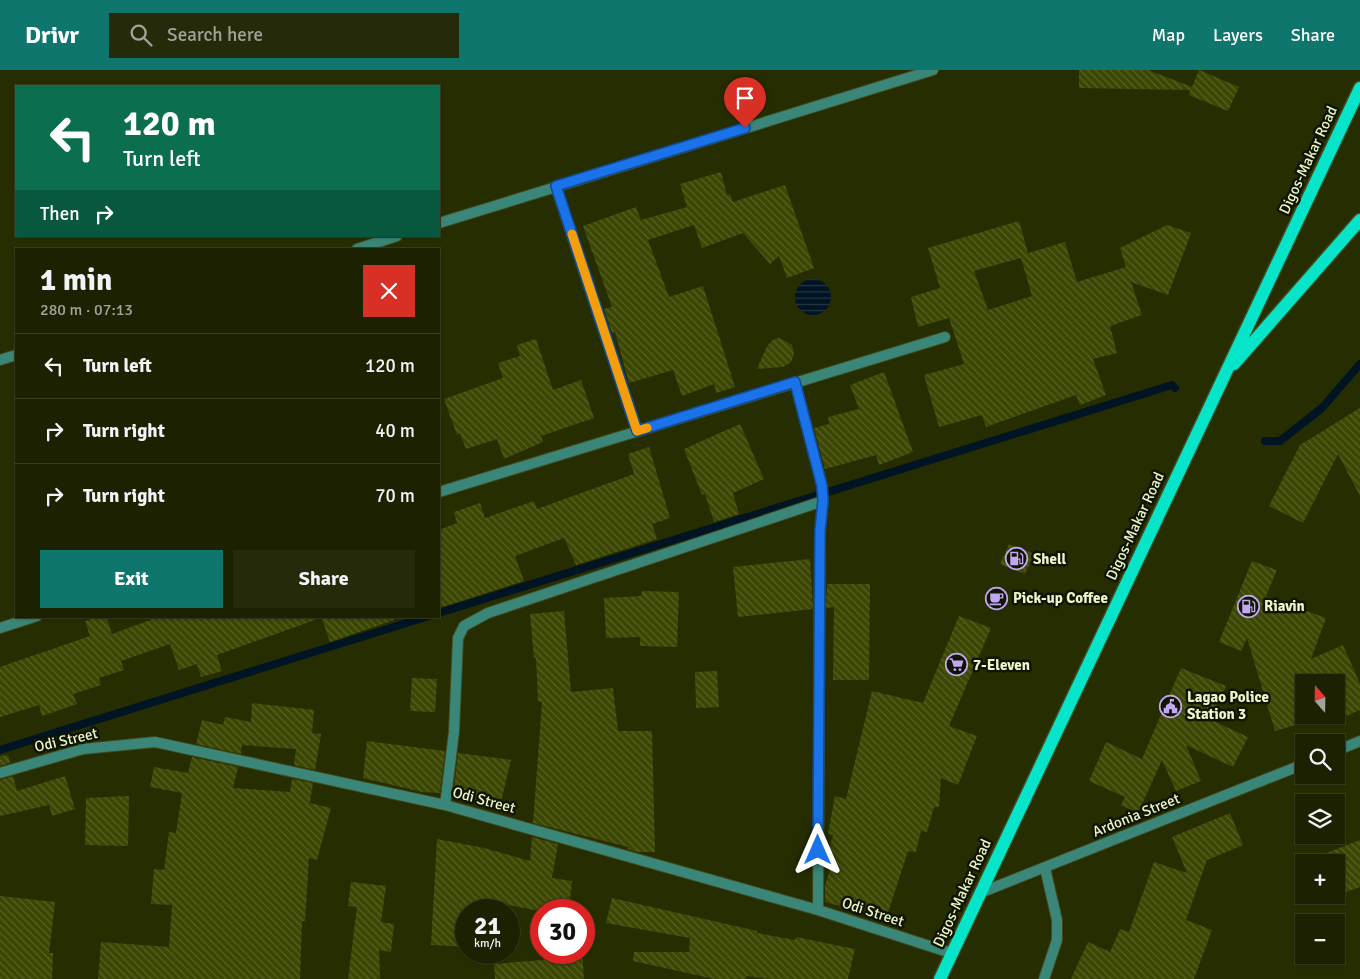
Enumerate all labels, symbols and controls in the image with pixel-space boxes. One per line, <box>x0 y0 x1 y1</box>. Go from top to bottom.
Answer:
search box <box>109 13 459 58</box>
text: Drivr <box>25 20 79 50</box>
icon: search <box>127 21 155 49</box>
text: Search here <box>167 23 263 47</box>
text: Map <box>1152 24 1185 46</box>
text: Layers <box>1213 24 1263 46</box>
text: Share <box>1291 24 1335 46</box>
pin <box>724 77 766 128</box>
icon: arrive <box>731 84 759 112</box>
text: 120 m <box>123 102 216 145</box>
street label: Digos-Makar Road <box>1275 103 1341 217</box>
icon: left <box>40 105 105 170</box>
text: Turn left <box>123 145 201 172</box>
icon: right <box>90 200 118 228</box>
text: Then <box>40 202 80 226</box>
text: 1 min <box>40 262 112 299</box>
button: close <box>363 265 415 317</box>
text: 280 m · 07:13 <box>40 300 133 320</box>
icon: left <box>40 352 68 380</box>
text: Turn left <box>83 354 152 378</box>
text: 120 m <box>365 354 415 378</box>
icon: right <box>40 417 68 445</box>
text: Turn right <box>83 419 165 443</box>
text: 40 m <box>375 419 415 443</box>
street label: Digos-Makar Road <box>1102 469 1168 583</box>
icon: right <box>40 482 68 510</box>
text: Turn right <box>83 484 165 508</box>
text: 70 m <box>375 484 415 508</box>
fuel station icon: Shell <box>1005 547 1029 571</box>
button: Exit <box>40 550 223 608</box>
button: Share <box>233 550 415 608</box>
place label: Shell <box>1033 550 1066 568</box>
cafe icon: Pick-up Coffee <box>985 586 1009 610</box>
place label: Pick-up Coffee <box>1013 589 1108 607</box>
fuel station icon: Riavin <box>1236 594 1260 618</box>
place label: Riavin <box>1264 597 1305 615</box>
supermarket icon: 7-Eleven <box>945 653 969 677</box>
place label: 7-Eleven <box>973 656 1030 674</box>
north arrow <box>1295 674 1345 724</box>
map controls <box>1295 674 1345 964</box>
place label: Lagao Police Station 3 <box>1187 688 1269 723</box>
public building icon: Lagao Police Station 3 <box>1159 694 1183 718</box>
street label: Odi Street <box>33 724 99 756</box>
button: search <box>1295 734 1345 784</box>
street label: Odi Street <box>451 783 517 817</box>
street label: Ardonia Street <box>1090 789 1182 841</box>
button: layers <box>1295 794 1345 844</box>
position arrow <box>791 823 843 875</box>
street label: Digos-Makar Road <box>929 836 995 950</box>
button: + <box>1295 854 1345 904</box>
street label: Odi Street <box>840 894 906 930</box>
speed limit sign: 30 <box>530 899 595 964</box>
text: 21 <box>474 910 501 941</box>
button: − <box>1295 914 1345 964</box>
text: km/h <box>474 936 501 951</box>

